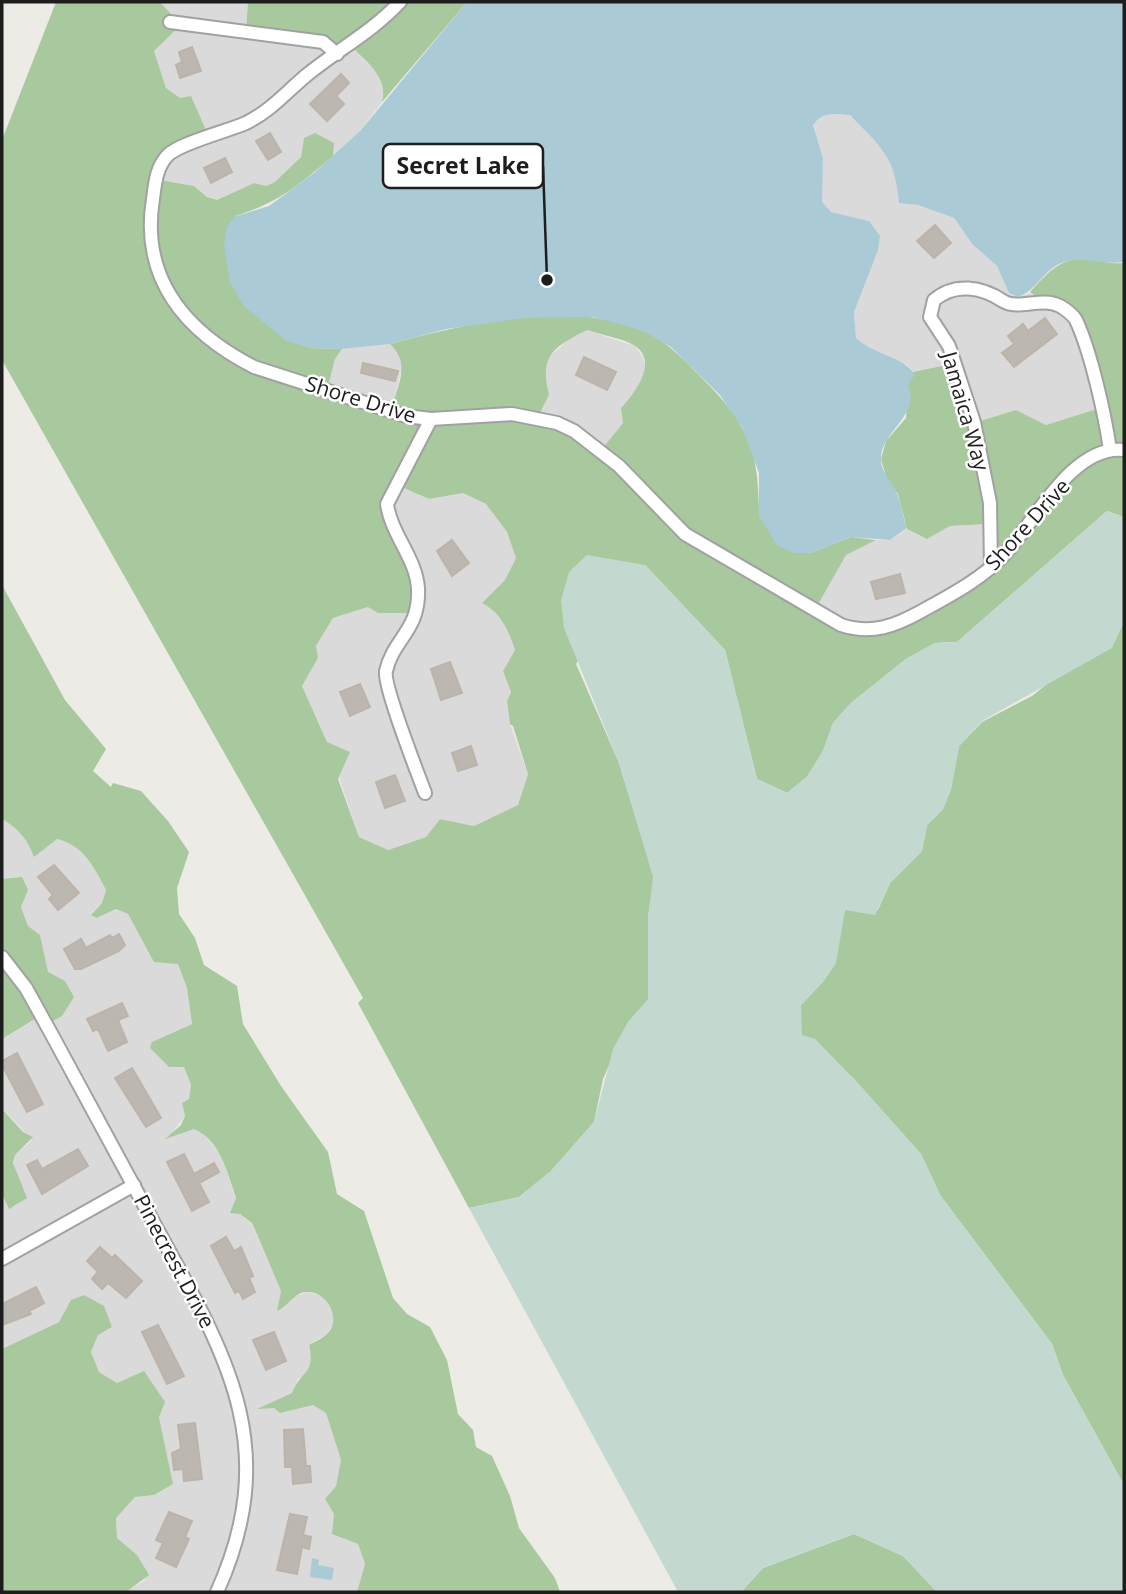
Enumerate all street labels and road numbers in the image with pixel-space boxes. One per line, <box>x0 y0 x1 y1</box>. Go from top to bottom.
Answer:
street label: Jamaica Way <box>935 346 996 474</box>
street label: Shore Drive <box>302 369 420 429</box>
street label: Shore Drive <box>978 472 1076 576</box>
street label: Pinecrest Drive <box>128 1189 222 1333</box>

